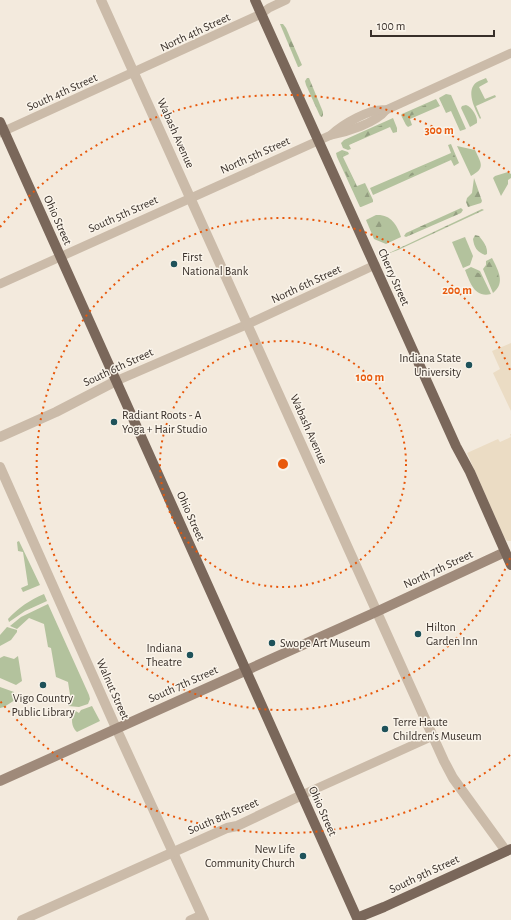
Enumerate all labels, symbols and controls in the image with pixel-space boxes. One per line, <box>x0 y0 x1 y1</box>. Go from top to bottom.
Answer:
street label: North 4th Street <box>158 10 232 53</box>
scale bar <box>371 12 494 38</box>
text: 100 m <box>377 20 405 32</box>
street label: South 4th Street <box>25 71 99 113</box>
street label: Wabash Avenue <box>155 96 197 170</box>
text: 300 m <box>424 124 454 136</box>
street label: North 5th Street <box>218 134 292 176</box>
street label: Ohio Street <box>42 193 74 247</box>
street label: South 5th Street <box>86 193 160 235</box>
street label: Cherry Street <box>375 247 412 308</box>
place label: First National Bank <box>182 251 249 277</box>
marker: First National Bank <box>169 259 179 269</box>
street label: North 6th Street <box>269 263 343 305</box>
text: 200 m <box>442 284 472 296</box>
street label: South 6th Street <box>81 346 155 388</box>
place label: Indiana State University <box>399 352 461 379</box>
marker: Indiana State University <box>464 360 474 370</box>
text: 100 m <box>356 371 384 383</box>
street label: Wabash Avenue <box>288 392 330 466</box>
place label: Radiant Roots - A Yoga + Hair Studio <box>122 409 207 435</box>
marker: Radiant Roots - A Yoga + Hair Studio <box>109 417 119 427</box>
centre of rings <box>276 457 290 471</box>
street label: Ohio Street <box>175 489 207 543</box>
street label: North 7th Street <box>401 548 475 590</box>
place label: Hilton Garden Inn <box>426 621 478 647</box>
marker: Hilton Garden Inn <box>413 629 423 639</box>
place label: Swope Art Museum <box>280 637 370 649</box>
marker: Swope Art Museum <box>267 638 277 648</box>
place label: Indiana Theatre <box>146 642 182 668</box>
marker: Indiana Theatre <box>185 650 195 660</box>
street label: Walnut Street <box>94 657 132 721</box>
street label: South 7th Street <box>146 663 220 705</box>
marker: Vigo Country Public Library <box>38 680 48 690</box>
place label: Vigo Country Public Library <box>11 692 75 719</box>
place label: Terre Haute Children's Museum <box>393 716 482 742</box>
marker: Terre Haute Children's Museum <box>380 724 390 734</box>
street label: Ohio Street <box>307 784 339 838</box>
street label: South 8th Street <box>186 796 260 836</box>
place label: New Life Community Church <box>205 843 295 870</box>
marker: New Life Community Church <box>298 851 308 861</box>
street label: South 9th Street <box>387 853 461 895</box>

